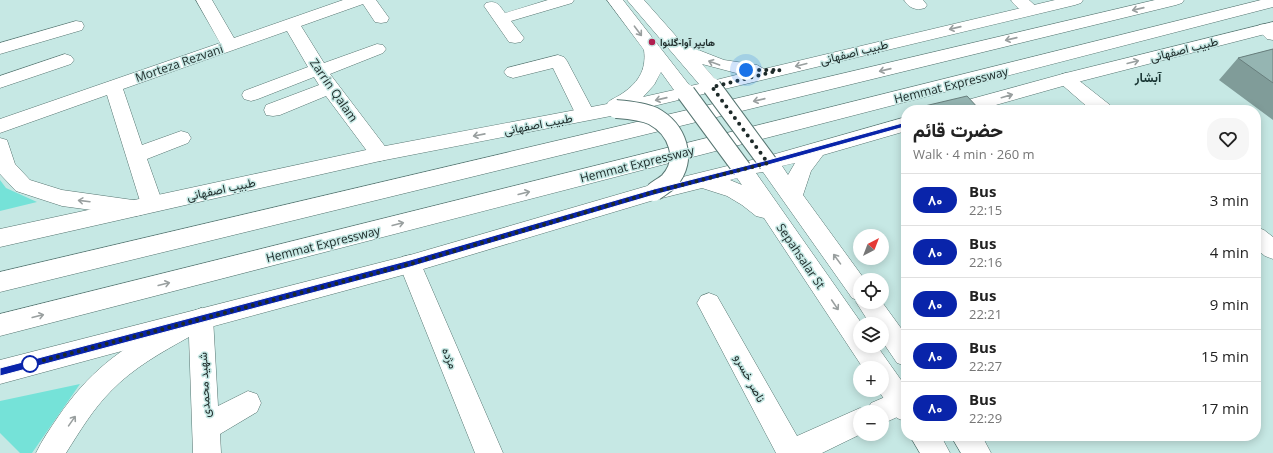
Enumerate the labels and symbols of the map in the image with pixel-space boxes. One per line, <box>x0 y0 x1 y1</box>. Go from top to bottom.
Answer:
one-way arrow <box>1132 6 1145 13</box>
one-way arrow <box>949 24 962 32</box>
one-way arrow <box>634 26 642 37</box>
street label: طبیب اصفهانی <box>1148 32 1220 66</box>
place label: هایپر آوا-گلنوا <box>660 35 715 50</box>
street label: طبیب اصفهانی <box>818 35 890 69</box>
one-way arrow <box>1005 36 1018 44</box>
marker: هایپر آوا-گلنوا <box>647 37 657 47</box>
street label: Morteza Rezvani <box>133 40 225 86</box>
street label: Zarrin Qalam <box>306 55 362 125</box>
one-way arrow <box>1126 58 1139 66</box>
one-way arrow <box>709 59 721 67</box>
your location <box>736 60 756 80</box>
one-way arrow <box>795 62 808 70</box>
street label: Hemmat Expressway <box>892 62 1011 107</box>
one-way arrow <box>879 66 892 74</box>
district label: آبشار <box>1134 68 1163 86</box>
one-way arrow <box>1000 92 1013 99</box>
one-way arrow <box>655 95 668 103</box>
one-way arrow <box>752 97 765 104</box>
street label: طبیب اصفهانی <box>502 109 574 139</box>
one-way arrow <box>473 132 486 140</box>
street label: Hemmat Expressway <box>578 141 697 186</box>
street label: طبیب اصفهانی <box>185 173 257 205</box>
one-way arrow <box>518 188 531 196</box>
one-way arrow <box>78 197 91 205</box>
one-way arrow <box>392 220 405 228</box>
street label: Sepahsalar St <box>773 220 829 292</box>
street label: Hemmat Expressway <box>264 221 383 266</box>
north arrow <box>853 229 889 265</box>
one-way arrow <box>833 254 841 265</box>
one-way arrow <box>157 280 170 287</box>
one-way arrow <box>831 300 839 311</box>
one-way arrow <box>31 311 44 319</box>
street label: مژده <box>438 345 462 371</box>
street label: ناصر خسرو <box>730 351 770 405</box>
street label: شهید محمدی <box>194 352 214 418</box>
unlabelled marker <box>21 355 39 373</box>
one-way arrow <box>68 416 76 427</box>

